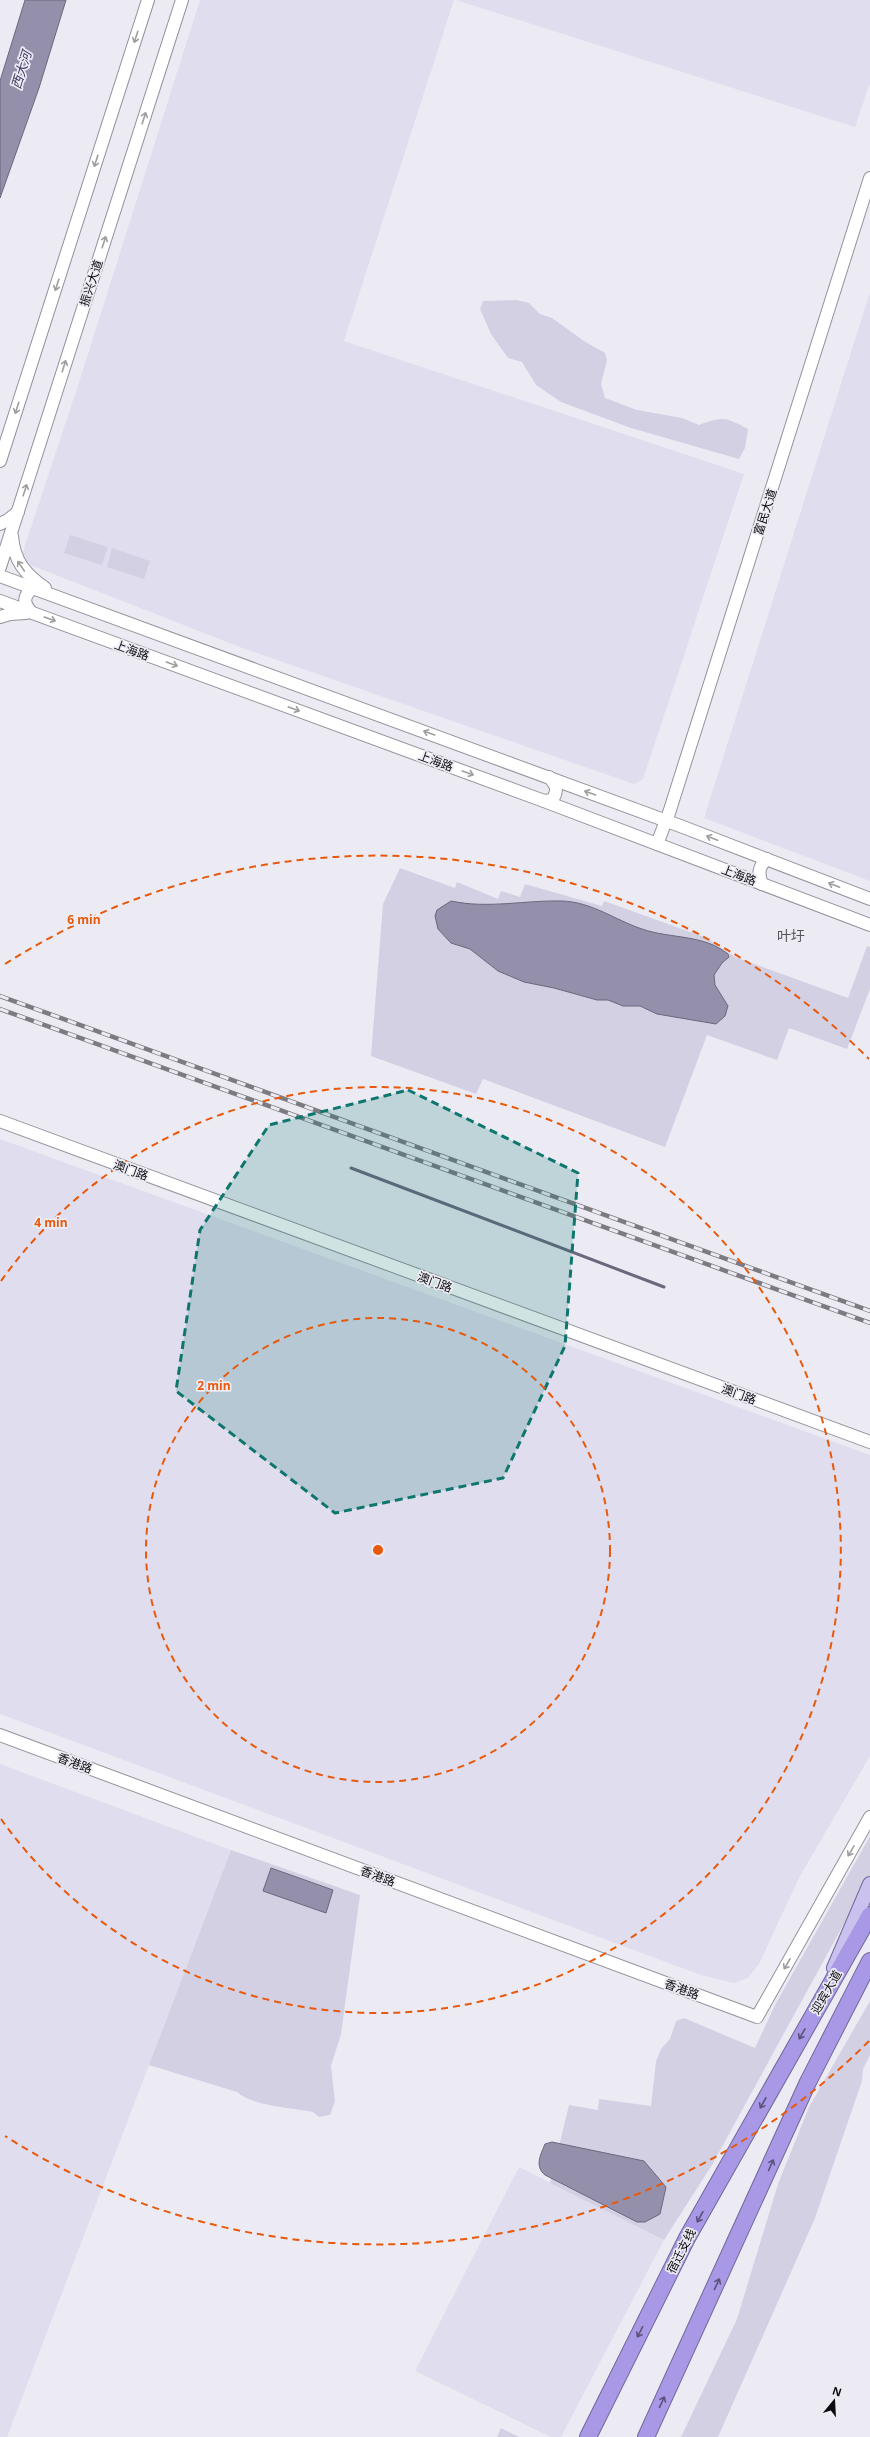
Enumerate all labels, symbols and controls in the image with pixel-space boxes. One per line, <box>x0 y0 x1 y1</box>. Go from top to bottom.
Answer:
one-way arrow <box>132 30 139 43</box>
water label: 西大河 <box>7 46 36 91</box>
one-way arrow <box>141 112 148 125</box>
one-way arrow <box>92 154 99 167</box>
one-way arrow <box>101 236 108 249</box>
street label: 振兴大道 <box>75 258 107 308</box>
one-way arrow <box>52 278 60 290</box>
one-way arrow <box>61 360 69 372</box>
one-way arrow <box>13 402 20 415</box>
one-way arrow <box>22 483 29 496</box>
street label: 富民大道 <box>749 487 781 537</box>
one-way arrow <box>17 560 25 571</box>
one-way arrow <box>43 616 55 624</box>
street label: 上海路 <box>112 636 152 664</box>
one-way arrow <box>165 661 177 669</box>
one-way arrow <box>287 706 299 714</box>
one-way arrow <box>423 729 435 737</box>
street label: 上海路 <box>416 747 456 775</box>
one-way arrow <box>462 770 474 778</box>
one-way arrow <box>585 788 597 796</box>
one-way arrow <box>707 833 719 841</box>
street label: 上海路 <box>719 861 759 889</box>
one-way arrow <box>828 880 840 888</box>
text: 6 min <box>67 911 101 928</box>
district label: 叶圩 <box>777 926 805 945</box>
street label: 澳门路 <box>111 1156 151 1184</box>
text: 4 min <box>34 1214 68 1231</box>
street label: 澳门路 <box>415 1268 455 1296</box>
text: 2 min <box>197 1377 231 1394</box>
street label: 澳门路 <box>719 1380 759 1408</box>
centre of rings <box>371 1543 385 1557</box>
street label: 香港路 <box>55 1749 95 1777</box>
one-way arrow <box>846 1845 854 1857</box>
street label: 香港路 <box>358 1862 398 1890</box>
one-way arrow <box>782 1958 790 1970</box>
street label: 迎宾大道 <box>807 1967 845 2017</box>
street label: 香港路 <box>662 1975 702 2003</box>
one-way arrow <box>797 2028 805 2040</box>
one-way arrow <box>758 2097 766 2109</box>
one-way arrow <box>768 2160 775 2172</box>
one-way arrow <box>695 2210 703 2222</box>
street label: 宿迁支线 <box>663 2226 699 2276</box>
one-way arrow <box>714 2278 721 2290</box>
one-way arrow <box>636 2326 643 2338</box>
north arrow <box>814 2381 854 2421</box>
text: N <box>831 2382 844 2400</box>
one-way arrow <box>659 2396 666 2408</box>

